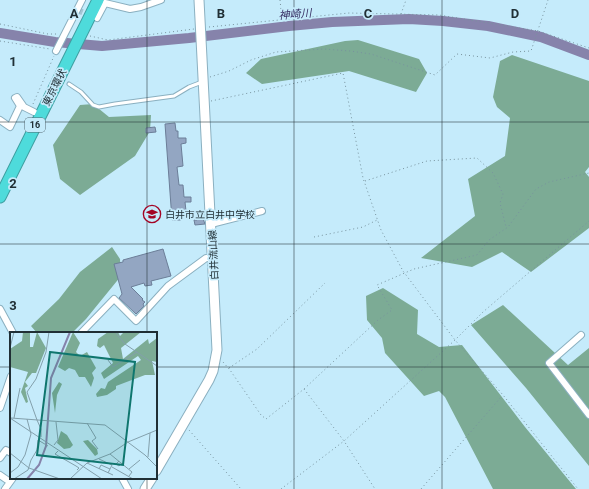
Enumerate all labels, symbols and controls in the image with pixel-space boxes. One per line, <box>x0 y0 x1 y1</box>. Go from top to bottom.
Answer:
text: A <box>70 6 79 21</box>
text: B <box>217 6 225 21</box>
text: C <box>364 6 373 21</box>
text: D <box>511 6 519 21</box>
water label: 神崎川 <box>278 7 313 22</box>
text: 1 <box>9 54 17 69</box>
street label: 東京環状 <box>40 67 68 108</box>
road number: 16 <box>25 118 45 132</box>
text: 2 <box>9 176 17 191</box>
school or university icon: 白井市立白井中学校 <box>142 204 162 224</box>
place label: 白井市立白井中学校 <box>165 209 255 220</box>
street label: 白井流山線 <box>207 230 220 280</box>
text: 3 <box>9 298 17 313</box>
inset map <box>10 332 157 479</box>

